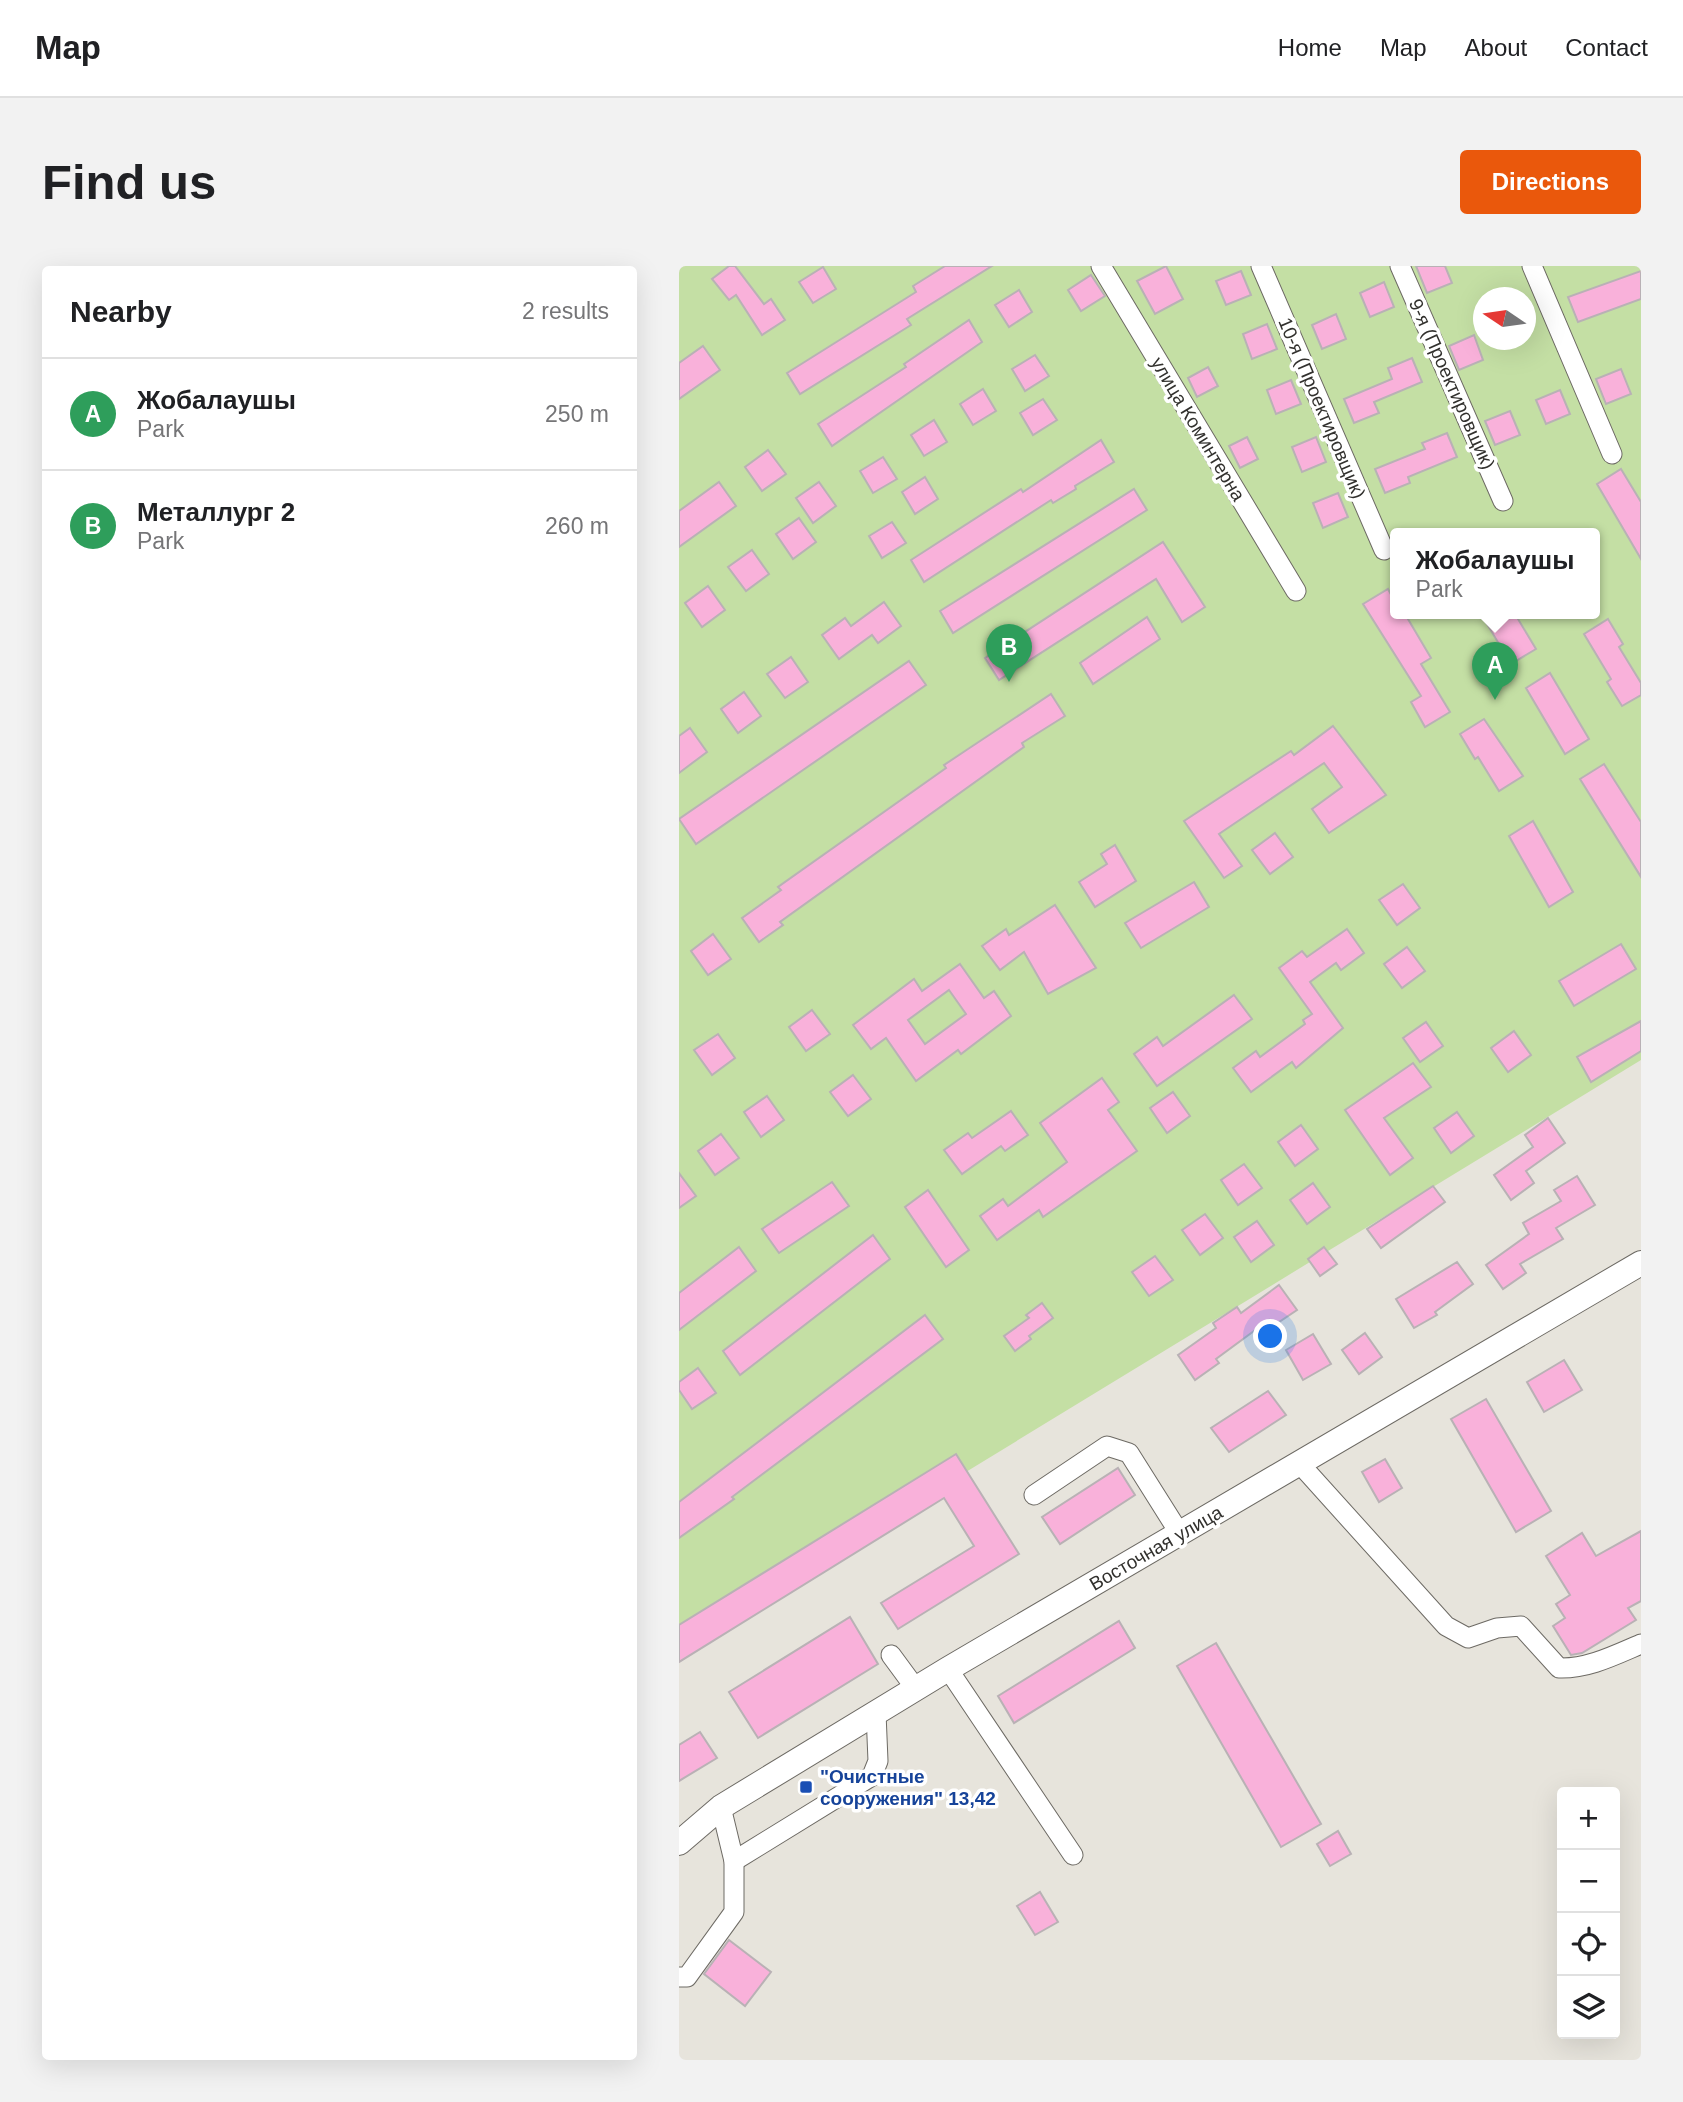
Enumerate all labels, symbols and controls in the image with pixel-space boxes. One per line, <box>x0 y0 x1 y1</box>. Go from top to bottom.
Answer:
text: Map <box>35 29 101 66</box>
text: Home <box>1278 34 1342 61</box>
text: Map <box>1380 34 1427 61</box>
text: About <box>1465 34 1527 61</box>
text: Contact <box>1565 34 1648 61</box>
button: Directions <box>1460 150 1641 214</box>
text: Find us <box>42 155 216 209</box>
north arrow <box>1473 287 1536 350</box>
text: Nearby <box>70 295 172 328</box>
street label: 9-я (Проектировщик) <box>1405 296 1499 472</box>
text: 2 results <box>522 298 609 324</box>
street label: 10-я (Проектировщик) <box>1274 314 1370 502</box>
street label: улица Коминтерна <box>1147 353 1249 505</box>
text: Жобалаушы <box>137 385 296 415</box>
text: A <box>85 401 101 427</box>
text: 250 m <box>545 401 609 427</box>
text: Park <box>137 416 184 442</box>
text: Металлург 2 <box>137 497 295 527</box>
text: B <box>85 513 101 539</box>
text: 260 m <box>545 513 609 539</box>
text: Park <box>137 528 184 554</box>
popup <box>1390 528 1600 619</box>
text: Жобалаушы <box>1416 545 1574 575</box>
text: Park <box>1416 576 1463 602</box>
pin: B <box>986 624 1032 682</box>
pin: A <box>1472 642 1518 700</box>
your location <box>1253 1319 1287 1353</box>
street label: Восточная улица <box>1086 1501 1227 1595</box>
place label: "Очистные сооружения" 13,42 <box>820 1766 996 1809</box>
marker: "Очистные сооружения" 13,42 <box>798 1779 814 1795</box>
map controls <box>1557 1787 1620 2039</box>
button: + <box>1557 1787 1620 1850</box>
button: − <box>1557 1850 1620 1913</box>
button: locate <box>1557 1913 1620 1976</box>
button: layers <box>1557 1976 1620 2039</box>

